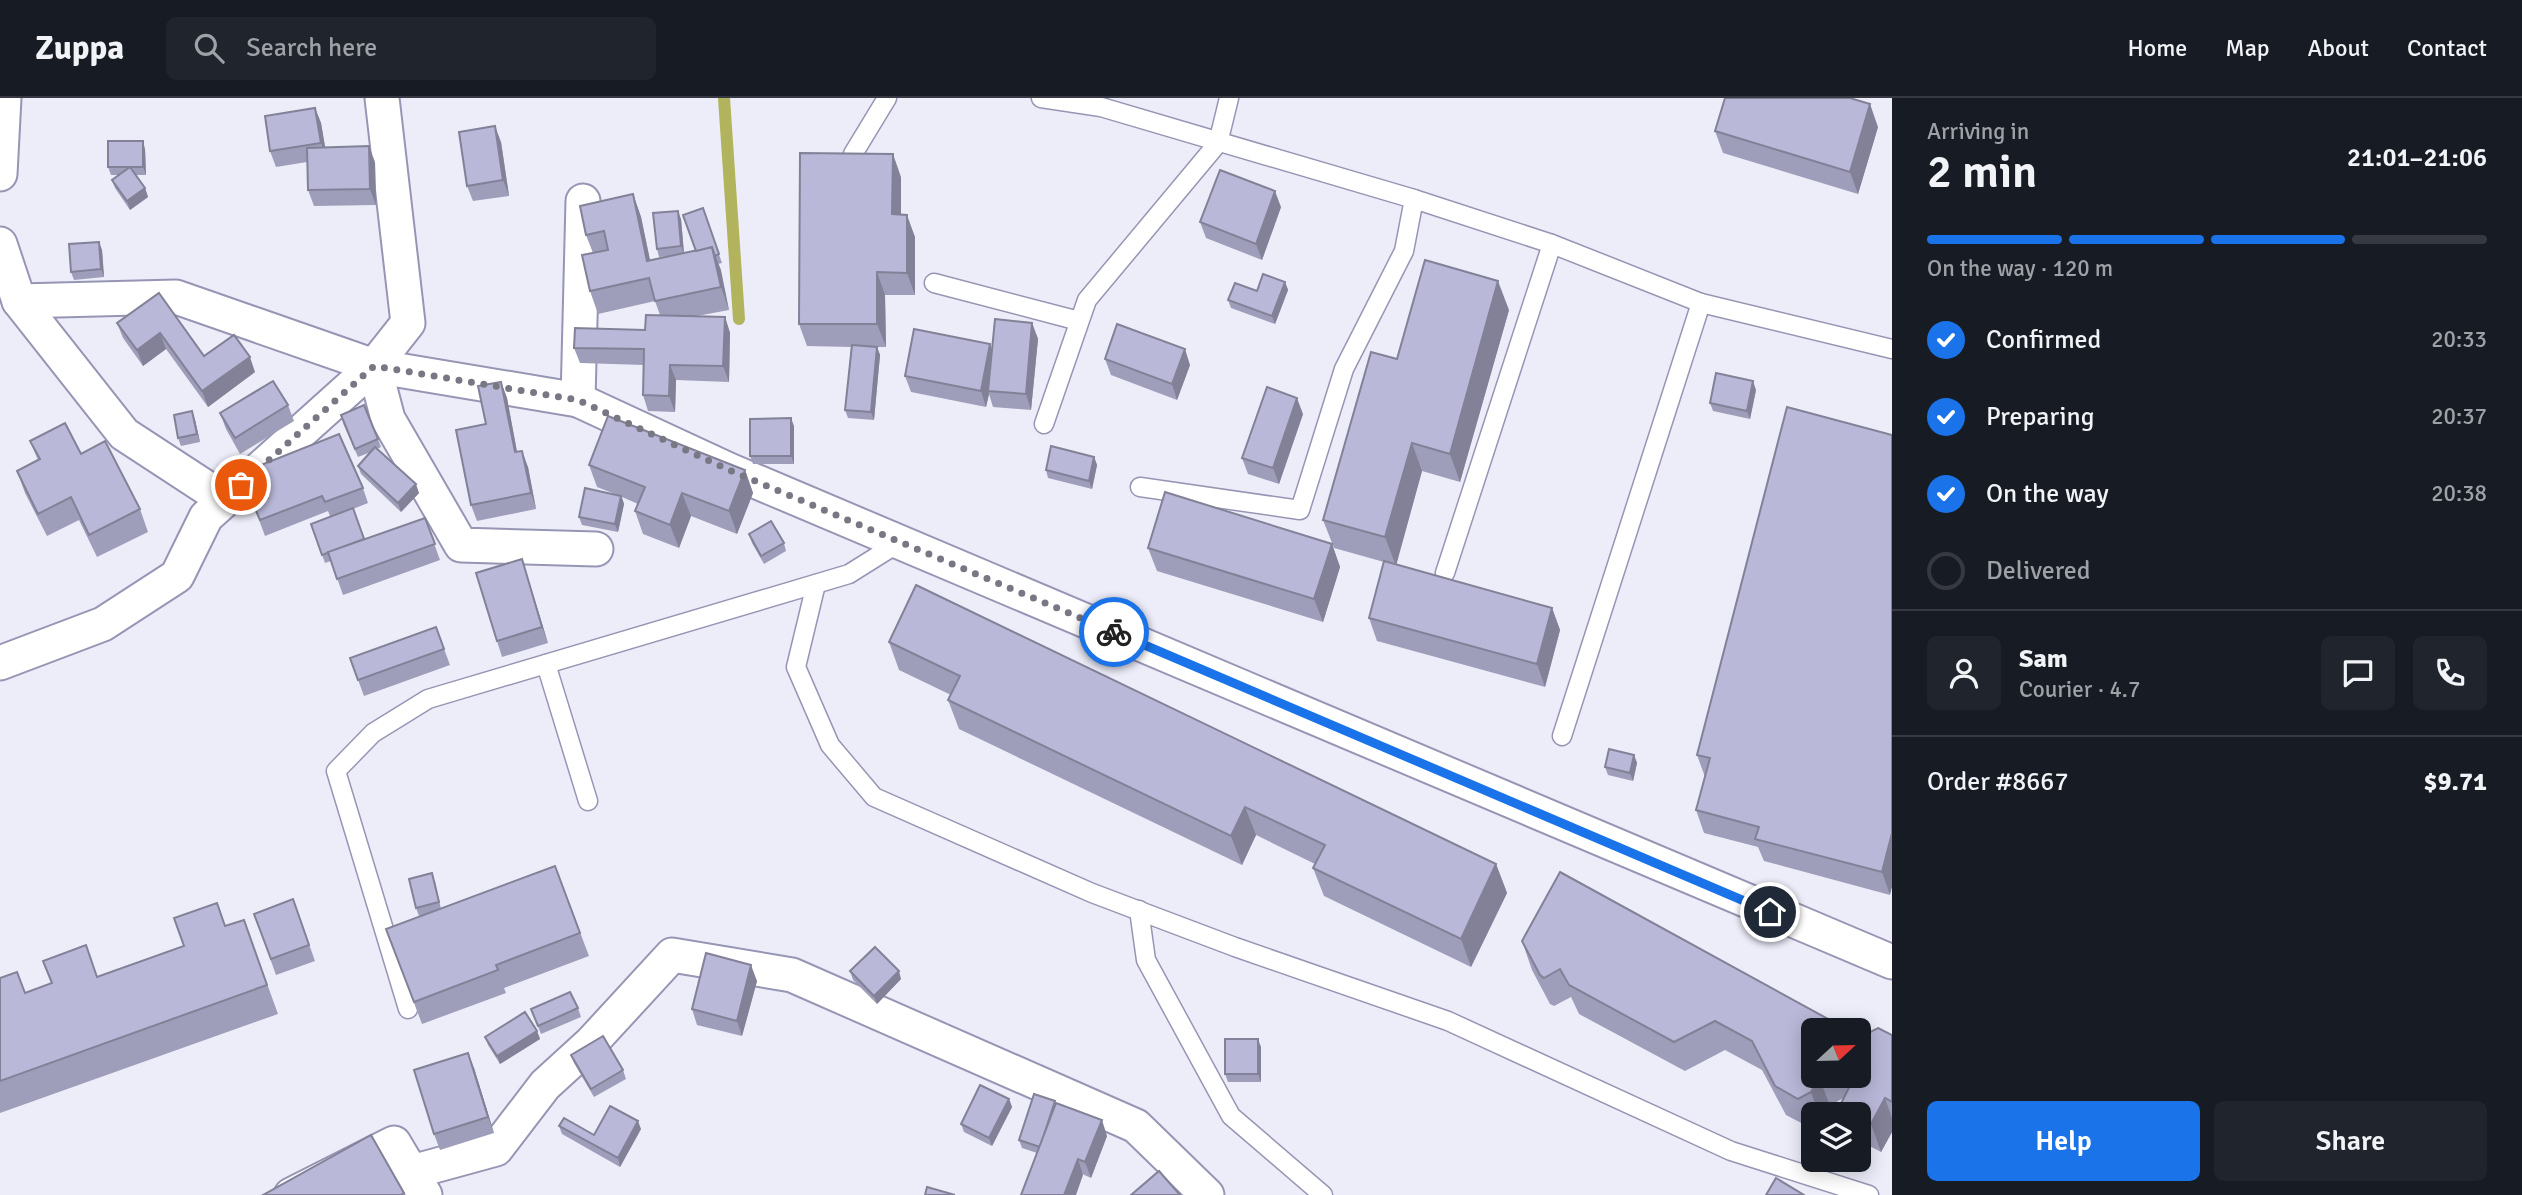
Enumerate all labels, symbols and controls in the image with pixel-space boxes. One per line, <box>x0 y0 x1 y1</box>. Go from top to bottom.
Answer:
search box <box>166 17 656 80</box>
text: Zuppa <box>35 28 124 69</box>
icon: search <box>190 29 228 67</box>
text: Search here <box>246 32 377 64</box>
text: Home <box>2127 33 2187 63</box>
text: Map <box>2225 33 2270 63</box>
text: About <box>2308 33 2369 63</box>
text: Contact <box>2407 33 2487 63</box>
text: Arriving in <box>1927 117 2029 146</box>
text: 21:01–21:06 <box>2347 142 2487 174</box>
text: 2 min <box>1927 144 2037 200</box>
text: On the way · 120 m <box>1927 254 2113 283</box>
icon: check <box>1927 321 1965 359</box>
text: Confirmed <box>1986 324 2101 356</box>
text: 20:33 <box>2431 325 2487 354</box>
icon: check <box>1927 398 1965 436</box>
text: Preparing <box>1986 401 2094 433</box>
text: 20:37 <box>2431 402 2487 431</box>
pin <box>211 455 271 515</box>
icon: bag <box>222 466 260 504</box>
icon: check <box>1927 475 1965 513</box>
text: On the way <box>1986 478 2109 510</box>
text: 20:38 <box>2431 479 2487 508</box>
text: Delivered <box>1986 555 2091 587</box>
courier <box>1079 597 1149 667</box>
icon: bike <box>1095 613 1133 651</box>
button: person <box>1927 636 2001 710</box>
button: chat <box>2321 636 2395 710</box>
button: phone <box>2413 636 2487 710</box>
text: Sam <box>2019 643 2068 675</box>
text: Courier · 4.7 <box>2019 675 2140 704</box>
text: Order #8667 <box>1927 766 2068 798</box>
text: $9.71 <box>2423 766 2487 798</box>
pin <box>1740 882 1800 942</box>
icon: home <box>1751 893 1789 931</box>
north arrow <box>1801 1018 1871 1088</box>
map controls <box>1801 1018 1871 1172</box>
button: Help <box>1927 1101 2200 1181</box>
button: Share <box>2214 1101 2487 1181</box>
button: layers <box>1801 1102 1871 1172</box>

